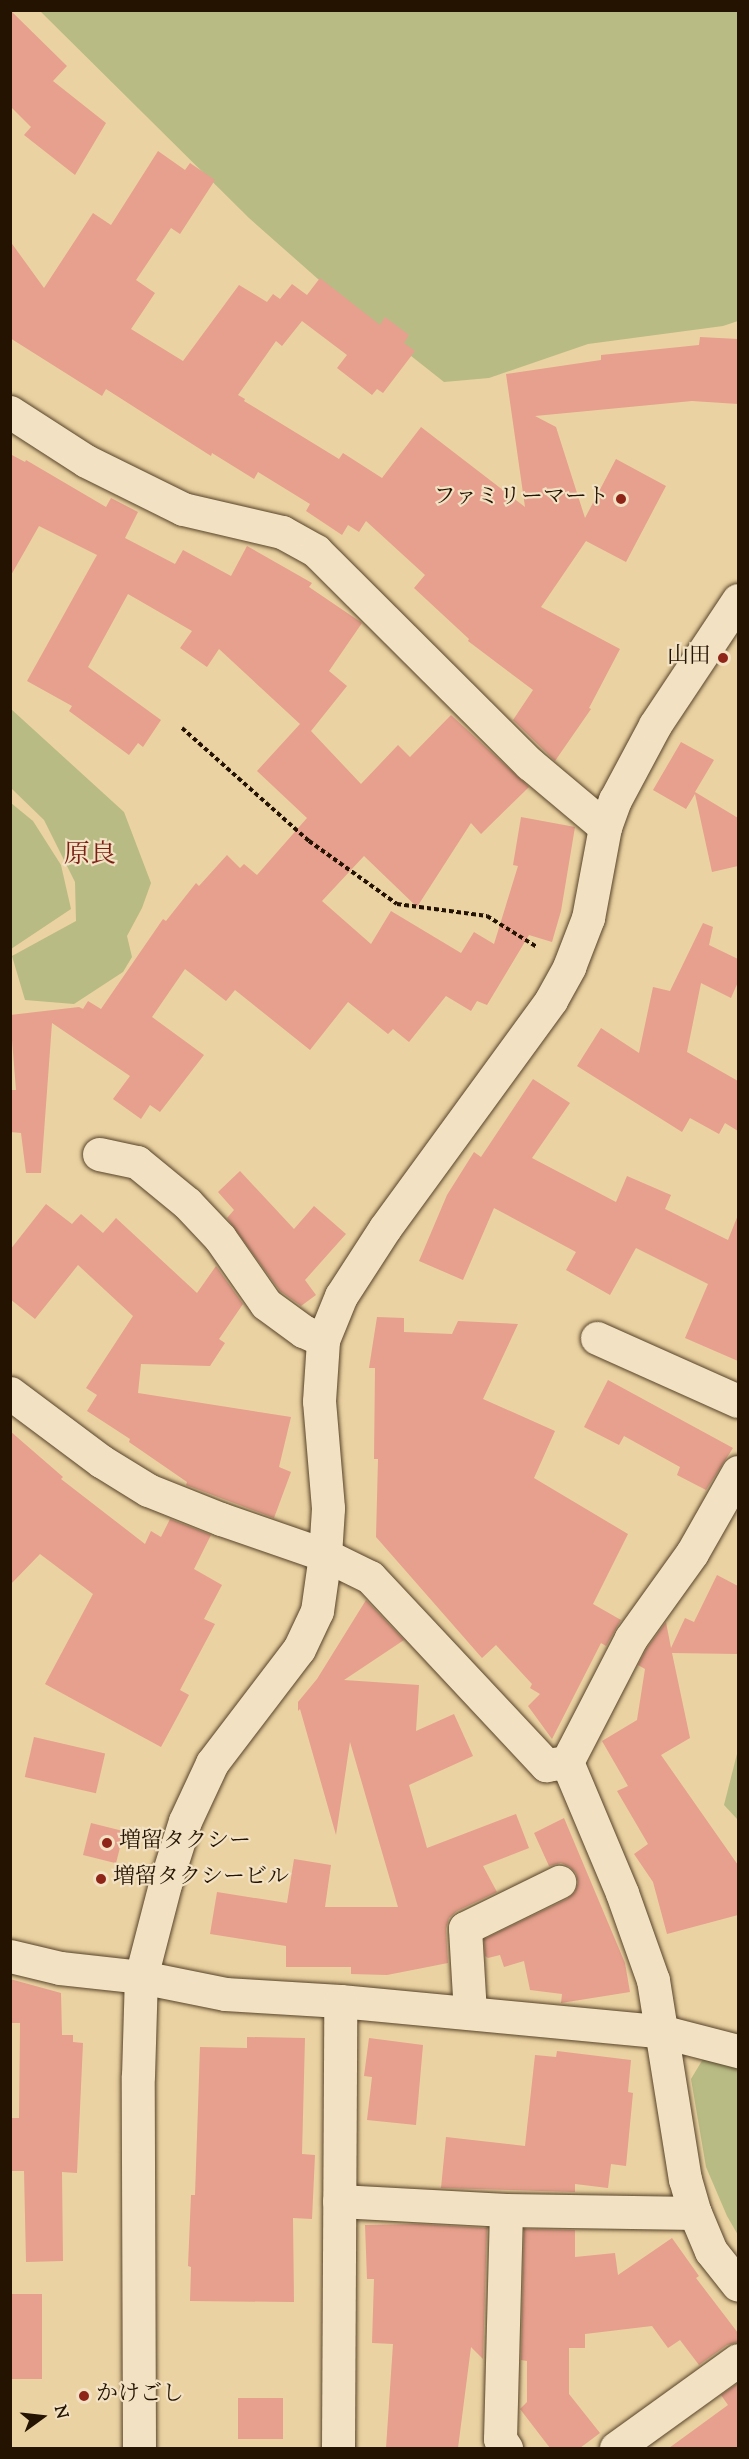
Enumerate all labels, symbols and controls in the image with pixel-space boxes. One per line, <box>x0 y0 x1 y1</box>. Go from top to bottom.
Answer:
place label: ファミリーマート <box>433 486 609 512</box>
marker: ファミリーマート <box>614 492 628 506</box>
place label: 山田 <box>667 645 711 671</box>
marker: 山田 <box>716 651 730 665</box>
district label: 原良 <box>64 840 116 872</box>
place label: 増留タクシー <box>119 1830 251 1856</box>
marker: 増留タクシー <box>100 1836 114 1850</box>
place label: 増留タクシービル <box>113 1866 289 1892</box>
marker: 増留タクシービル <box>94 1872 108 1886</box>
place label: かけごし <box>96 2383 184 2409</box>
north arrow <box>12 2387 72 2447</box>
marker: かけごし <box>77 2389 91 2403</box>
text: N <box>47 2403 73 2421</box>

